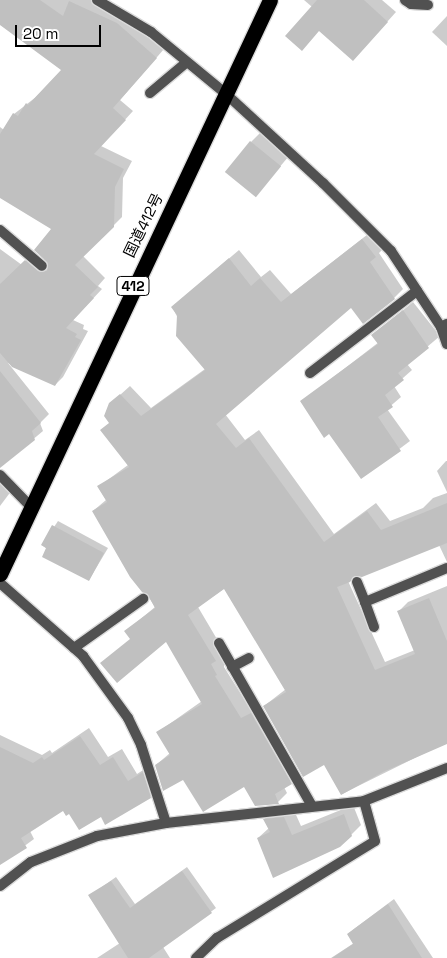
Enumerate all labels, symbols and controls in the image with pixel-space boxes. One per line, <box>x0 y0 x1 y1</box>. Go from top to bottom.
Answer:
scale bar <box>18 15 104 47</box>
text: 20 m <box>23 24 58 43</box>
street label: 国道412号 <box>120 190 166 260</box>
road number: 412 <box>116 274 150 298</box>

